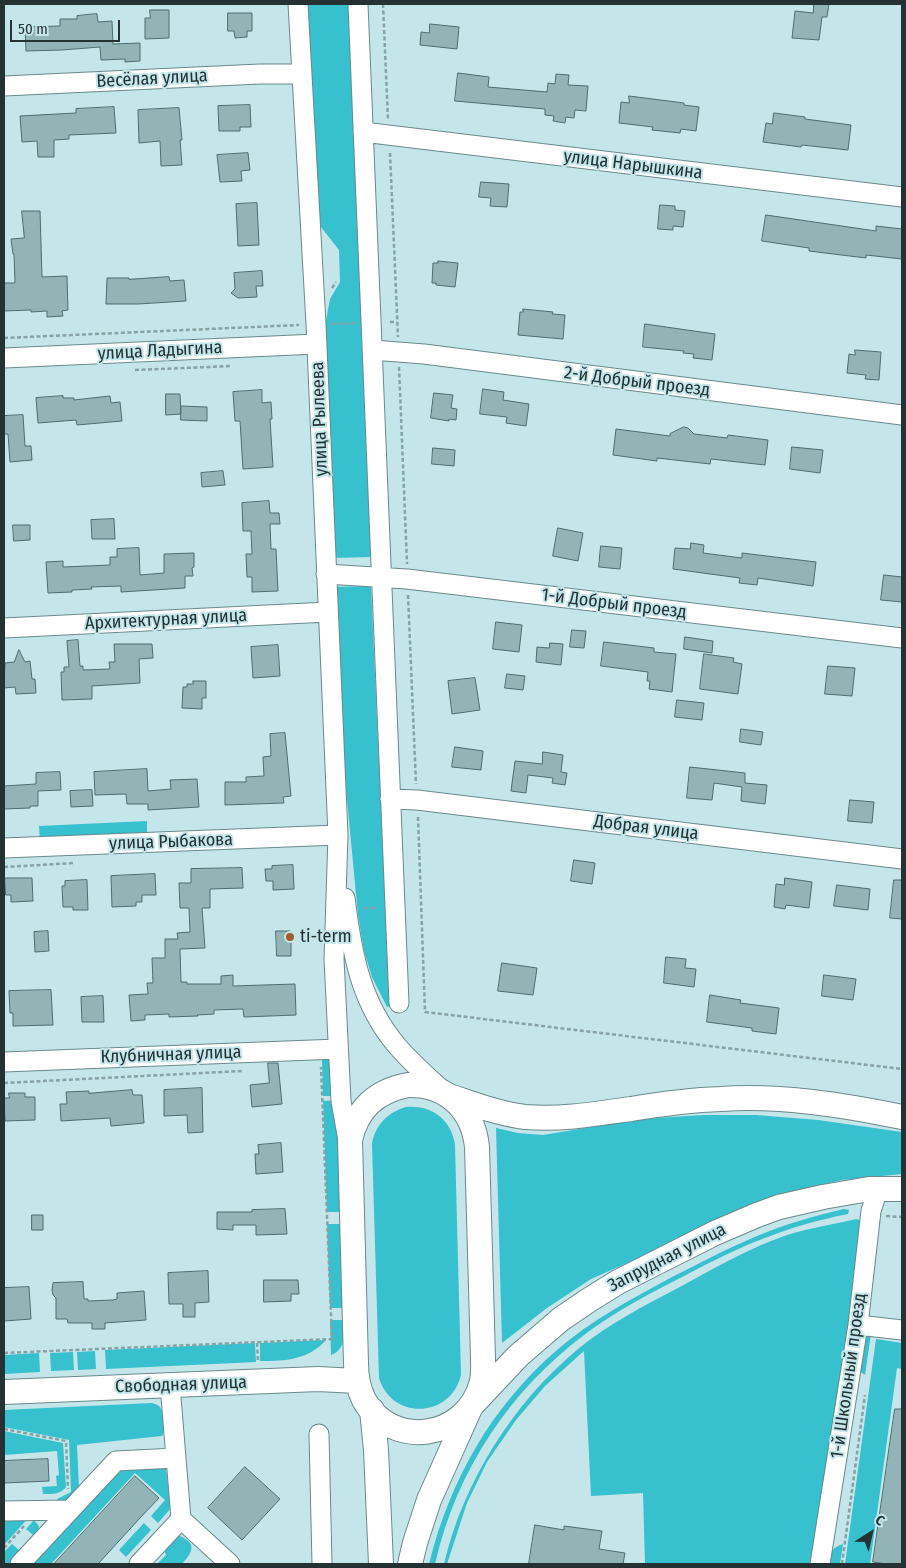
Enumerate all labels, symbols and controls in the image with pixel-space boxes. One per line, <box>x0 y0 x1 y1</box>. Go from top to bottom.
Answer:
scale bar <box>12 10 122 42</box>
text: 50 m <box>18 20 48 38</box>
street label: Весёлая улица <box>96 65 208 93</box>
street label: улица Нарышкина <box>562 146 704 184</box>
street label: улица Ладыгина <box>97 337 223 365</box>
street label: улица Рылеева <box>307 361 333 477</box>
street label: 2-й Добрый проезд <box>563 362 711 402</box>
street label: 1-й Добрый проезд <box>540 584 688 624</box>
street label: Архитектурная улица <box>84 605 248 635</box>
street label: Добрая улица <box>592 811 700 845</box>
street label: улица Рыбакова <box>109 829 233 855</box>
place label: ti-term <box>300 926 352 948</box>
marker: ti-term <box>284 931 296 943</box>
street label: Клубничная улица <box>100 1042 242 1068</box>
street label: Запрудная улица <box>604 1219 730 1297</box>
street label: 1-й Школьный проезд <box>827 1292 871 1460</box>
street label: Свободная улица <box>115 1372 247 1398</box>
north arrow <box>846 1508 896 1558</box>
text: С <box>872 1511 888 1529</box>

